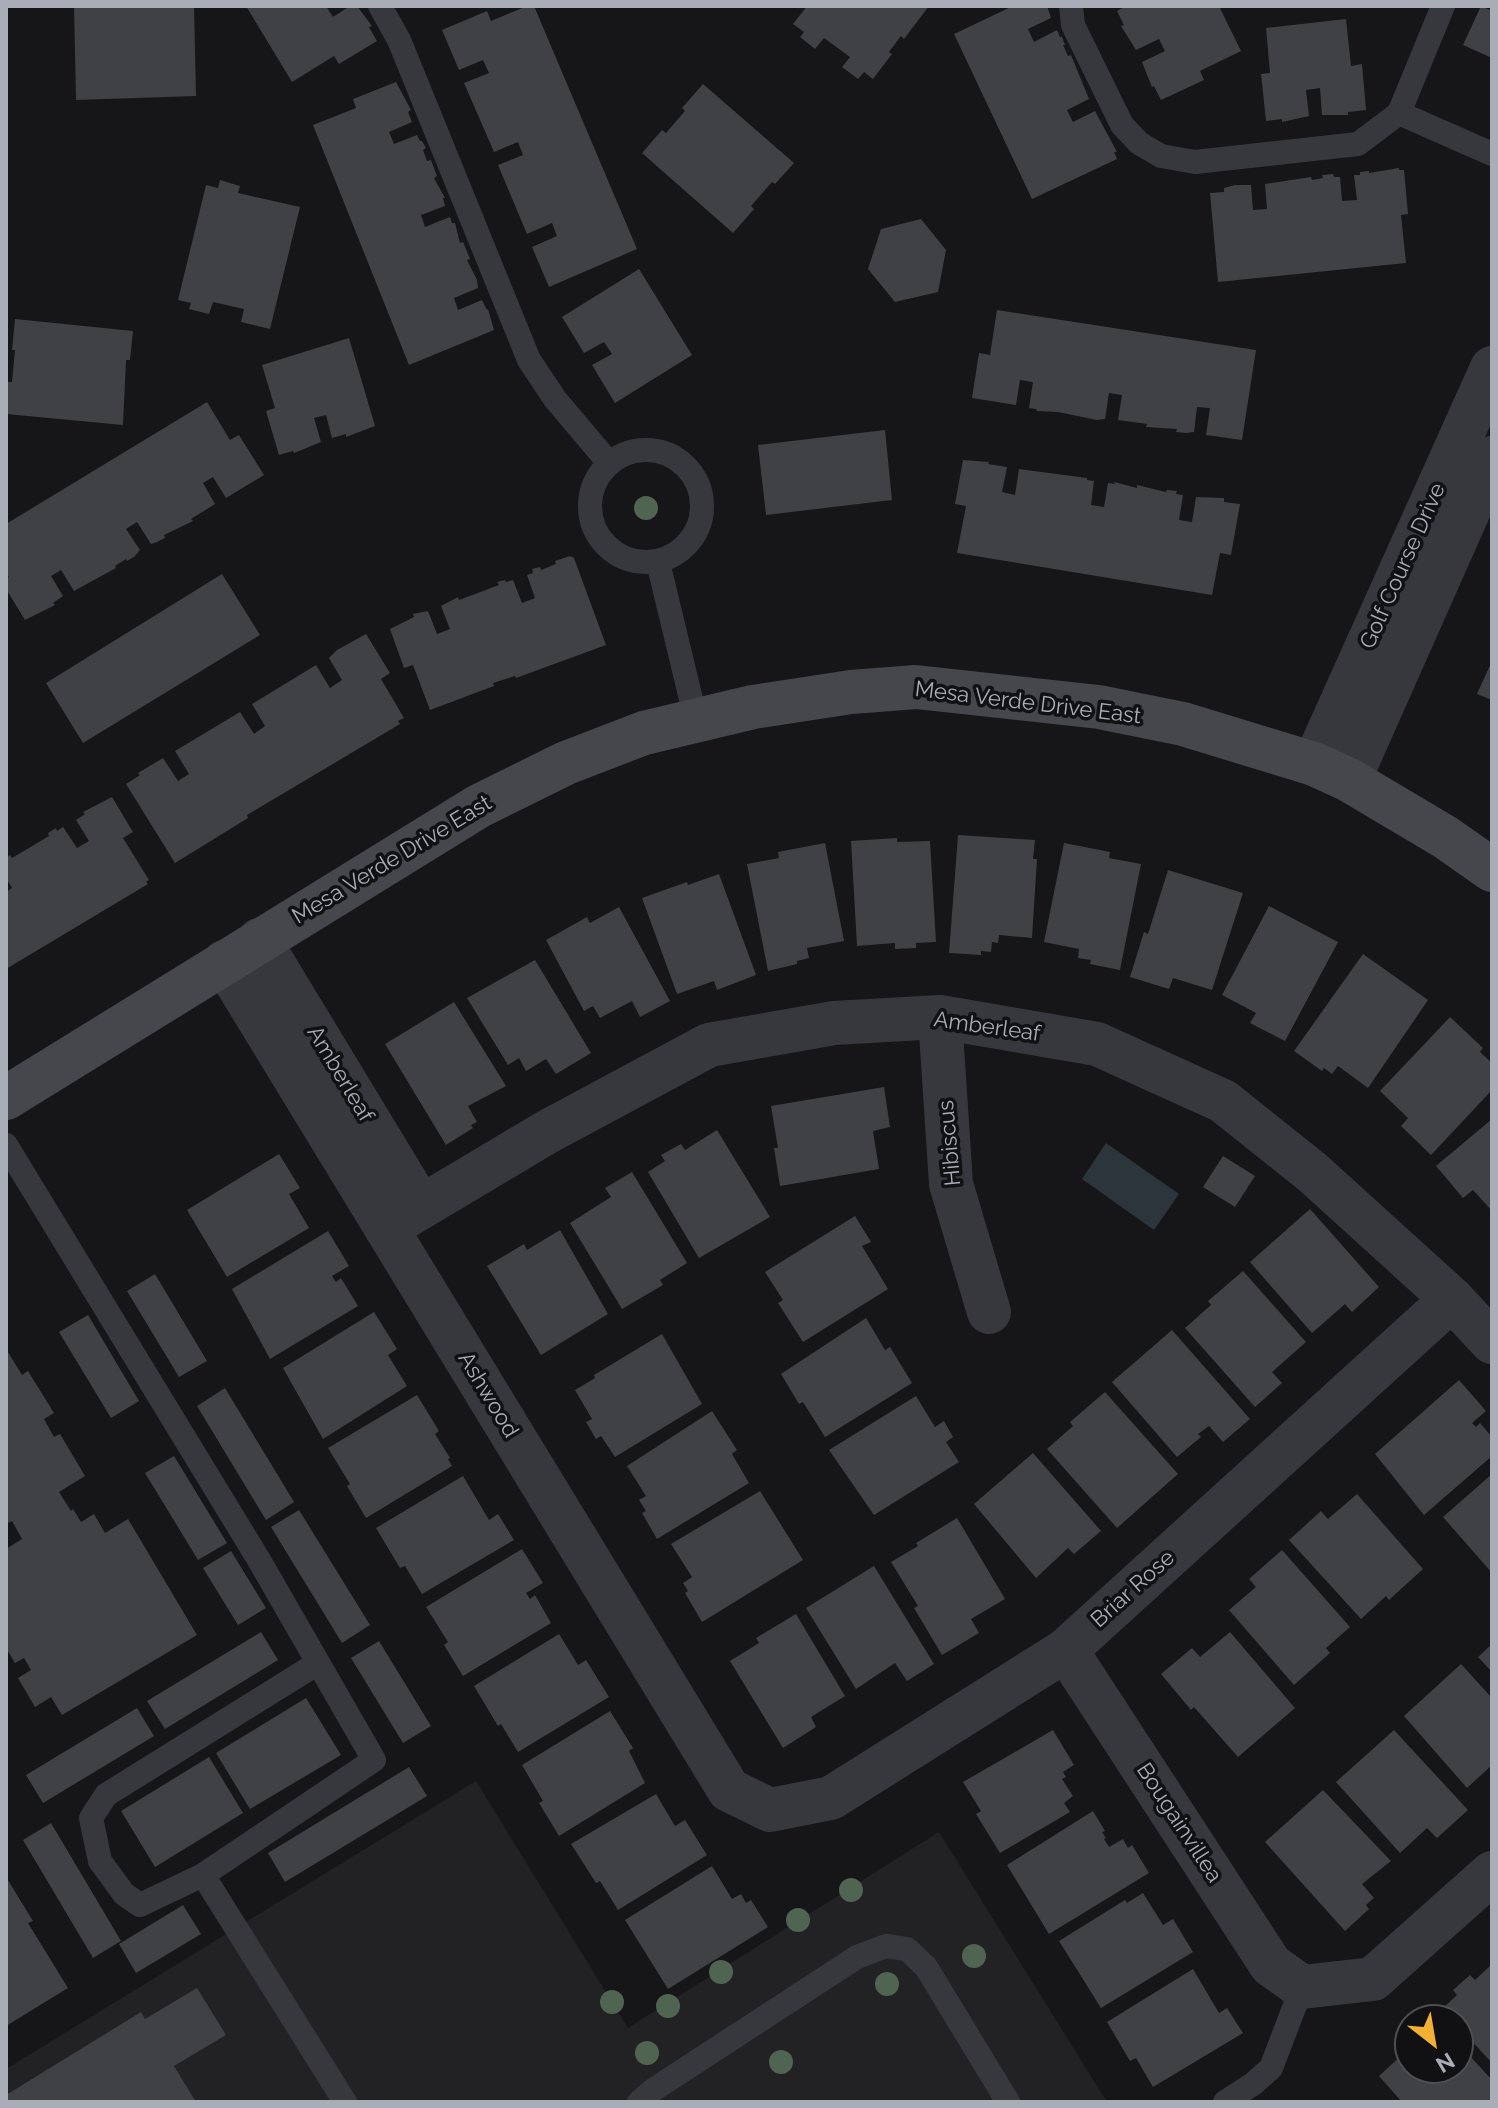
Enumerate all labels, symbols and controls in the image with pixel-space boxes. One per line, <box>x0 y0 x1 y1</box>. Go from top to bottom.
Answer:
street label: Golf Course Drive <box>1355 479 1451 653</box>
street label: Mesa Verde Drive East <box>913 676 1143 730</box>
street label: Mesa Verde Drive East <box>288 790 496 930</box>
street label: Amberleaf <box>932 1006 1042 1048</box>
street label: Amberleaf <box>301 1021 379 1127</box>
street label: Hibiscus <box>933 1099 967 1187</box>
street label: Ashwood <box>452 1347 524 1443</box>
street label: Briar Rose <box>1086 1545 1180 1633</box>
street label: Bougainvillea <box>1131 1758 1227 1888</box>
north arrow <box>1394 2004 1474 2084</box>
text: N <box>1431 2047 1459 2078</box>

